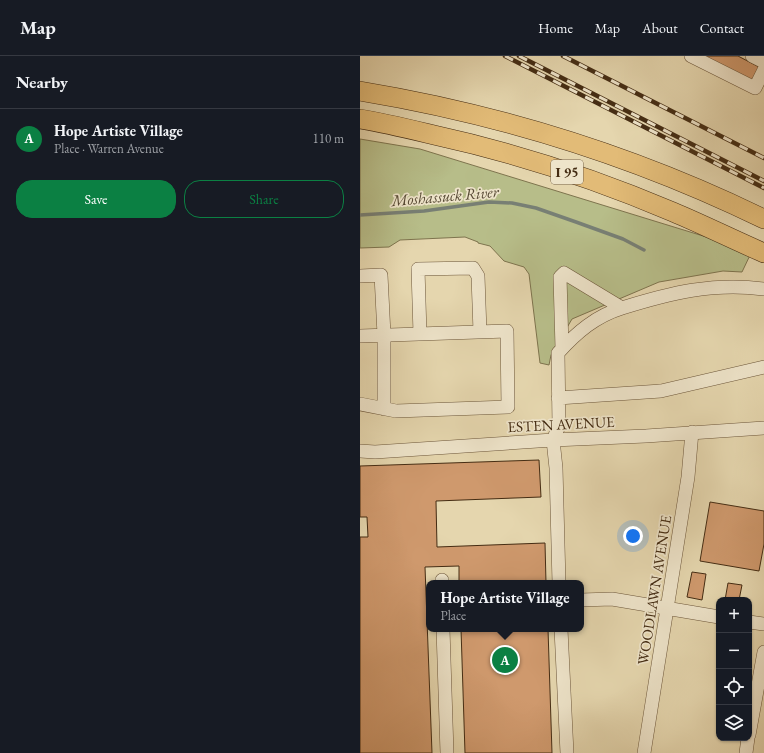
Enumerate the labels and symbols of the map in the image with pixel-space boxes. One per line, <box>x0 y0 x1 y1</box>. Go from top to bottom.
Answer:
road number: I 95 <box>551 160 583 184</box>
water label: Moshassuck River <box>390 181 500 211</box>
street label: ESTEN AVENUE <box>507 412 615 436</box>
street label: WOODLAWN AVENUE <box>633 513 675 666</box>
your location <box>623 526 643 546</box>
pin: A <box>492 645 518 675</box>

